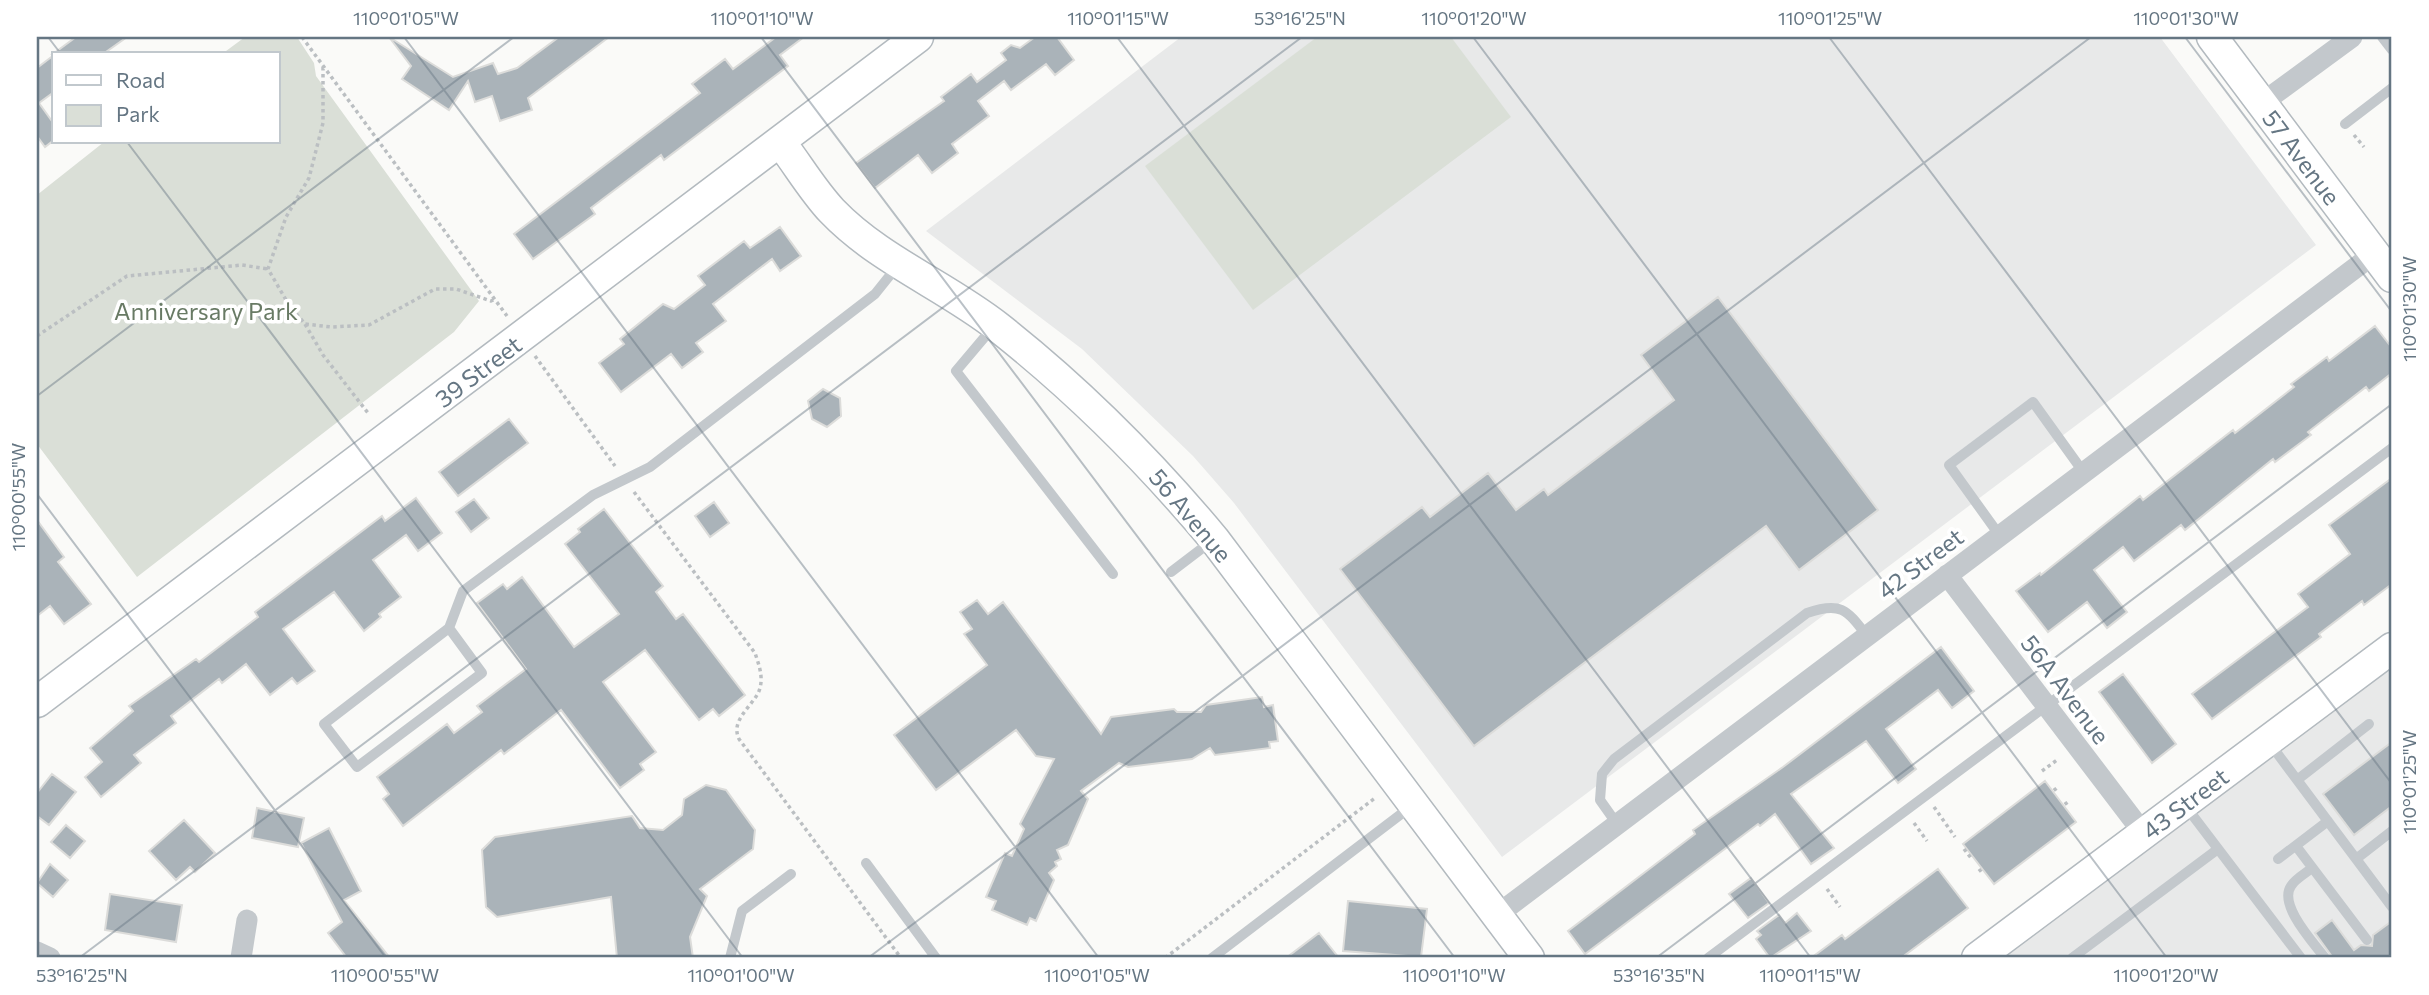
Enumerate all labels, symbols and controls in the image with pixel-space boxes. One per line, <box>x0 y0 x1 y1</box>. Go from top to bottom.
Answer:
text: 110°01'05"W <box>353 7 459 29</box>
text: 110°01'10"W <box>710 7 814 29</box>
text: 110°01'15"W <box>1067 7 1169 29</box>
text: 53°16'25"N <box>1254 7 1346 29</box>
text: 110°01'20"W <box>1421 7 1527 29</box>
text: 110°01'25"W <box>1778 7 1882 29</box>
text: 110°01'30"W <box>2133 7 2239 29</box>
legend <box>52 52 280 144</box>
text: Road <box>116 67 165 92</box>
text: Park <box>116 101 160 126</box>
street label: 57 Avenue <box>2257 104 2347 210</box>
text: 110°01'30"W <box>2398 256 2420 362</box>
park label: Anniversary Park <box>114 296 298 325</box>
street label: 39 Street <box>429 329 527 413</box>
text: 110°00'55"W <box>7 443 29 551</box>
street label: 56 Avenue <box>1144 462 1238 568</box>
street label: 42 Street <box>1871 521 1969 605</box>
street label: 56A Avenue <box>2016 629 2116 749</box>
text: 110°01'25"W <box>2398 730 2420 834</box>
street label: 43 Street <box>2136 761 2234 845</box>
text: 53°16'25"N <box>36 964 128 986</box>
text: 110°00'55"W <box>331 964 439 986</box>
text: 110°01'00"W <box>687 964 795 986</box>
text: 110°01'05"W <box>1044 964 1150 986</box>
text: 110°01'10"W <box>1402 964 1506 986</box>
text: 53°16'35"N <box>1613 964 1705 986</box>
text: 110°01'15"W <box>1759 964 1861 986</box>
text: 110°01'20"W <box>2113 964 2219 986</box>

